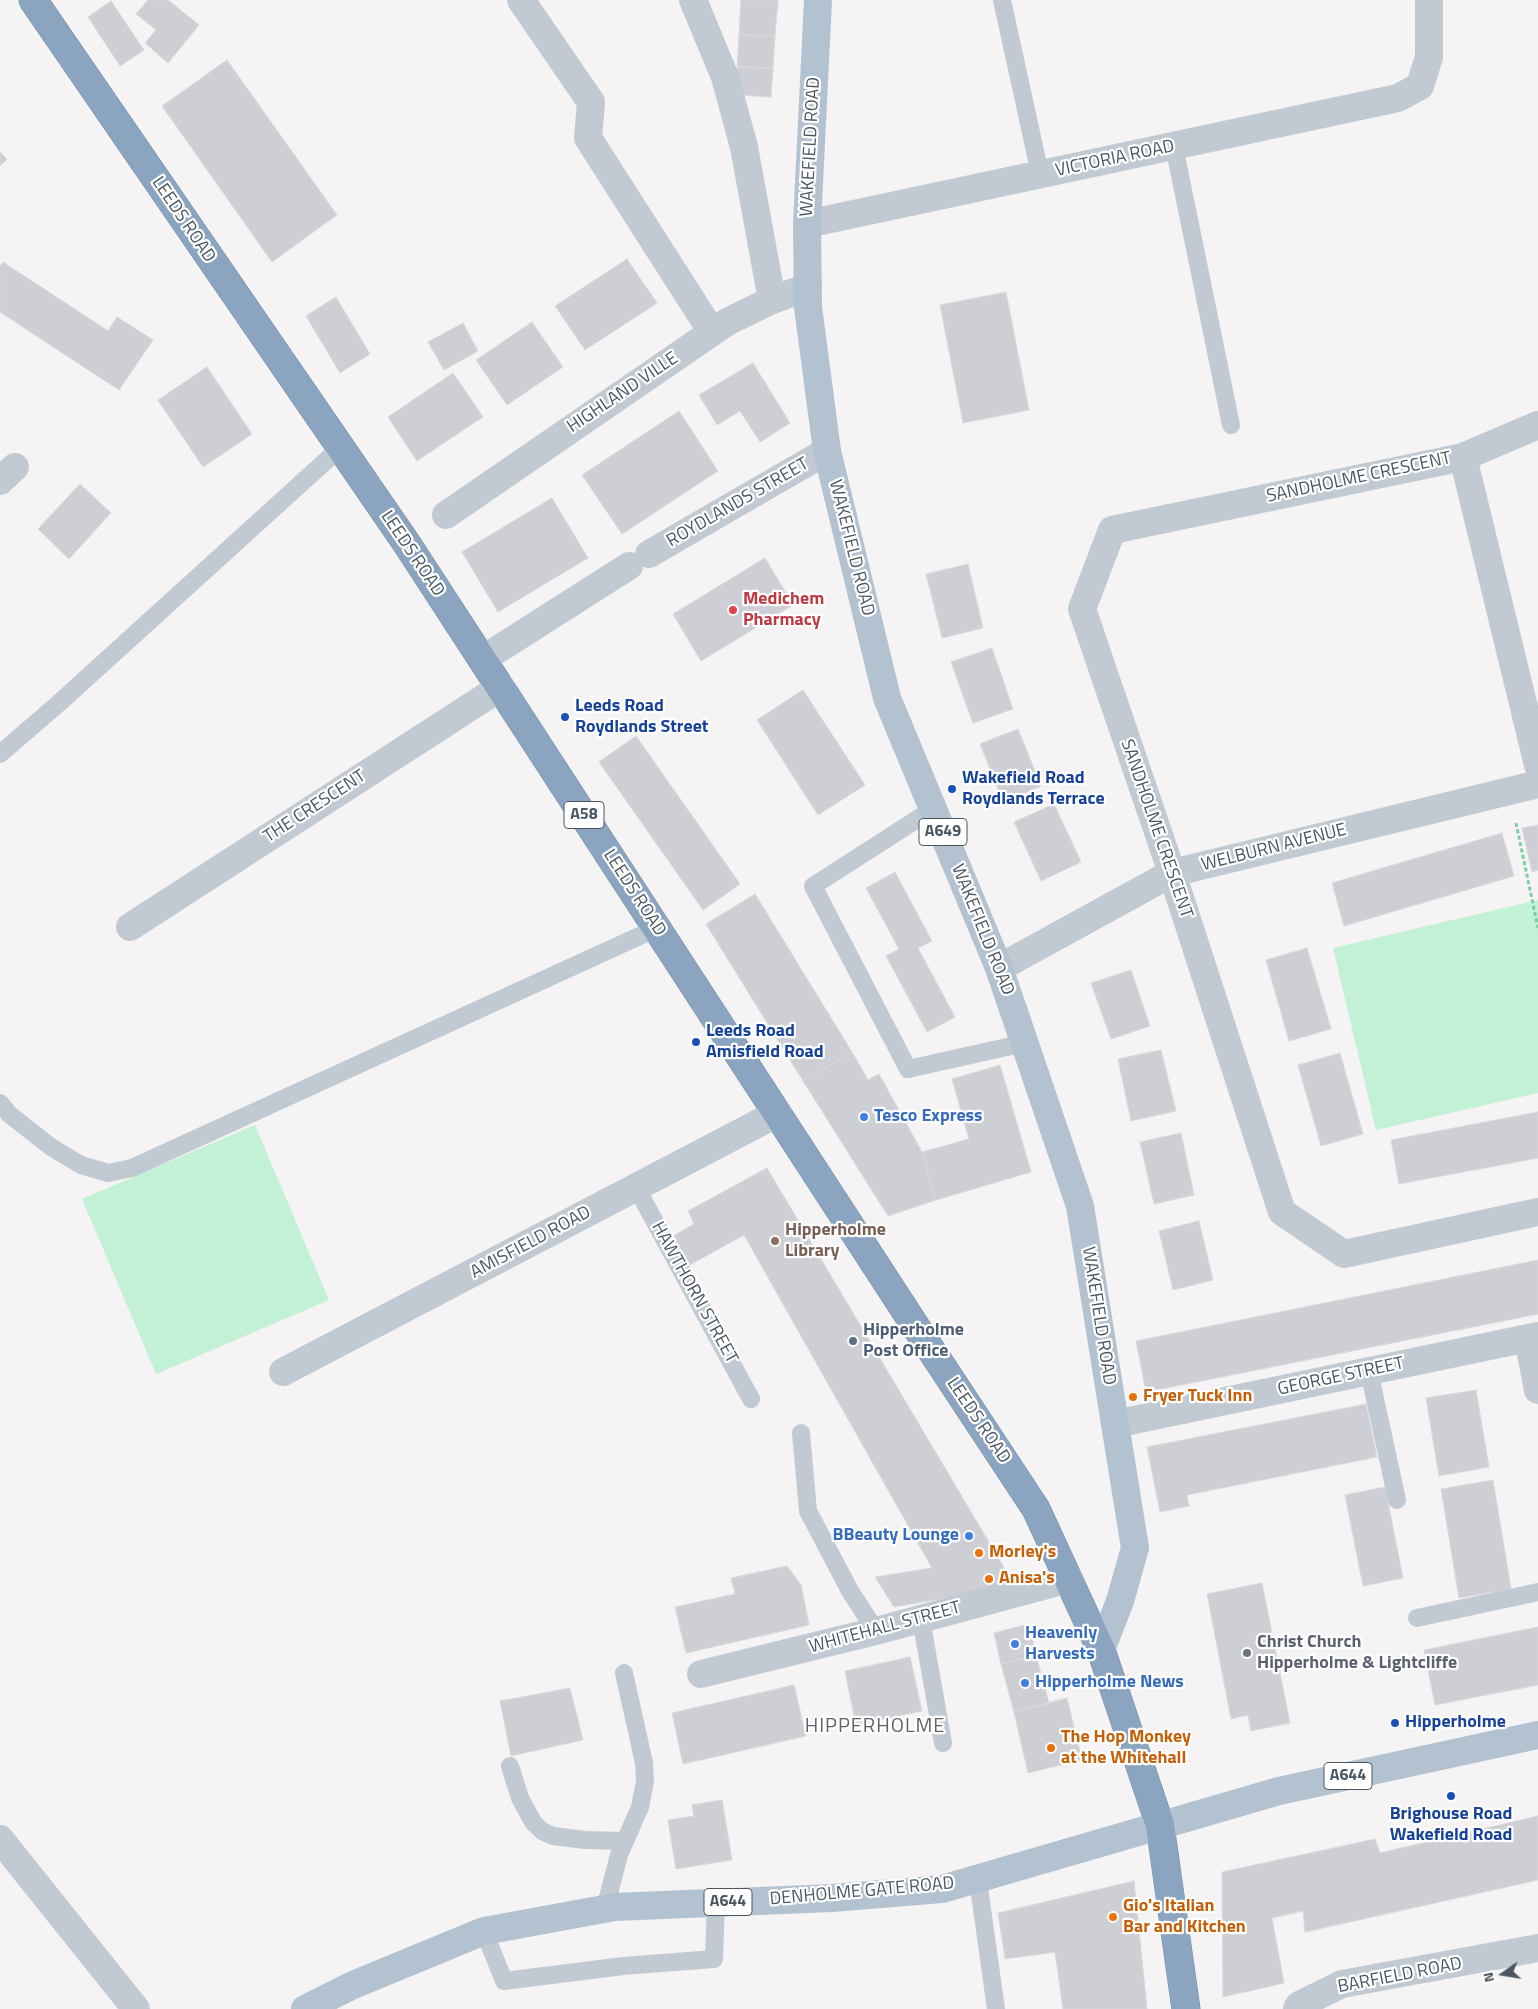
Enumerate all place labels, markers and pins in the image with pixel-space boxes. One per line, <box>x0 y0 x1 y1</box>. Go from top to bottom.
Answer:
place label: Medichem Pharmacy <box>743 589 824 632</box>
marker: Medichem Pharmacy <box>727 604 739 616</box>
place label: Leeds Road Roydlands Street <box>575 696 708 739</box>
marker: Leeds Road Roydlands Street <box>559 711 571 723</box>
place label: Wakefield Road Roydlands Terrace <box>962 768 1105 811</box>
marker: Wakefield Road Roydlands Terrace <box>946 783 958 795</box>
place label: Leeds Road Amisfield Road <box>706 1021 824 1064</box>
marker: Leeds Road Amisfield Road <box>690 1036 702 1048</box>
place label: Tesco Express <box>874 1106 983 1128</box>
marker: Tesco Express <box>858 1111 870 1123</box>
place label: Hipperholme Library <box>785 1220 886 1262</box>
marker: Hipperholme Library <box>769 1235 781 1247</box>
place label: Hipperholme Post Office <box>863 1320 964 1362</box>
marker: Hipperholme Post Office <box>847 1335 859 1347</box>
place label: Fryer Tuck Inn <box>1143 1386 1252 1408</box>
marker: Fryer Tuck Inn <box>1127 1391 1139 1403</box>
place label: BBeauty Lounge <box>832 1525 959 1547</box>
marker: BBeauty Lounge <box>963 1530 975 1542</box>
place label: Morley's <box>989 1542 1056 1564</box>
marker: Morley's <box>973 1547 985 1559</box>
place label: Anisa's <box>999 1568 1055 1590</box>
marker: Anisa's <box>983 1573 995 1585</box>
place label: Heavenly Harvests <box>1025 1623 1097 1666</box>
place label: Christ Church Hipperholme & Lightcliffe <box>1257 1632 1457 1675</box>
marker: Heavenly Harvests <box>1009 1638 1021 1650</box>
marker: Christ Church Hipperholme & Lightcliffe <box>1241 1647 1253 1659</box>
place label: Hipperholme News <box>1035 1672 1184 1694</box>
marker: Hipperholme News <box>1019 1677 1031 1689</box>
place label: Hipperholme <box>1405 1712 1506 1734</box>
marker: Hipperholme <box>1389 1717 1401 1729</box>
place label: The Hop Monkey at the Whitehall <box>1061 1727 1191 1770</box>
marker: The Hop Monkey at the Whitehall <box>1045 1742 1057 1754</box>
marker: Brighouse Road Wakefield Road <box>1445 1790 1457 1802</box>
place label: Brighouse Road Wakefield Road <box>1390 1804 1512 1846</box>
place label: Gio's Italian Bar and Kitchen <box>1123 1896 1246 1938</box>
marker: Gio's Italian Bar and Kitchen <box>1107 1911 1119 1923</box>

